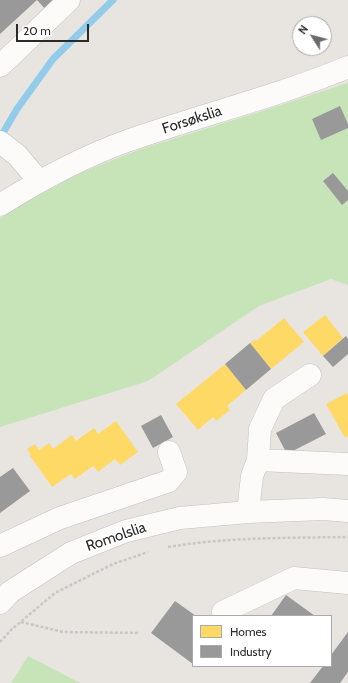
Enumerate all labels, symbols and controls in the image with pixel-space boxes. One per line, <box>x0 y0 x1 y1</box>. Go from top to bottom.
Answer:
scale bar <box>18 16 91 42</box>
north arrow <box>292 16 332 56</box>
text: N <box>295 22 311 37</box>
text: 20 m <box>23 23 51 38</box>
street label: Forsøkslia <box>160 102 224 138</box>
street label: Romolslia <box>84 518 148 556</box>
legend <box>192 615 332 667</box>
text: Homes <box>230 624 267 639</box>
text: Industry <box>230 644 271 659</box>

